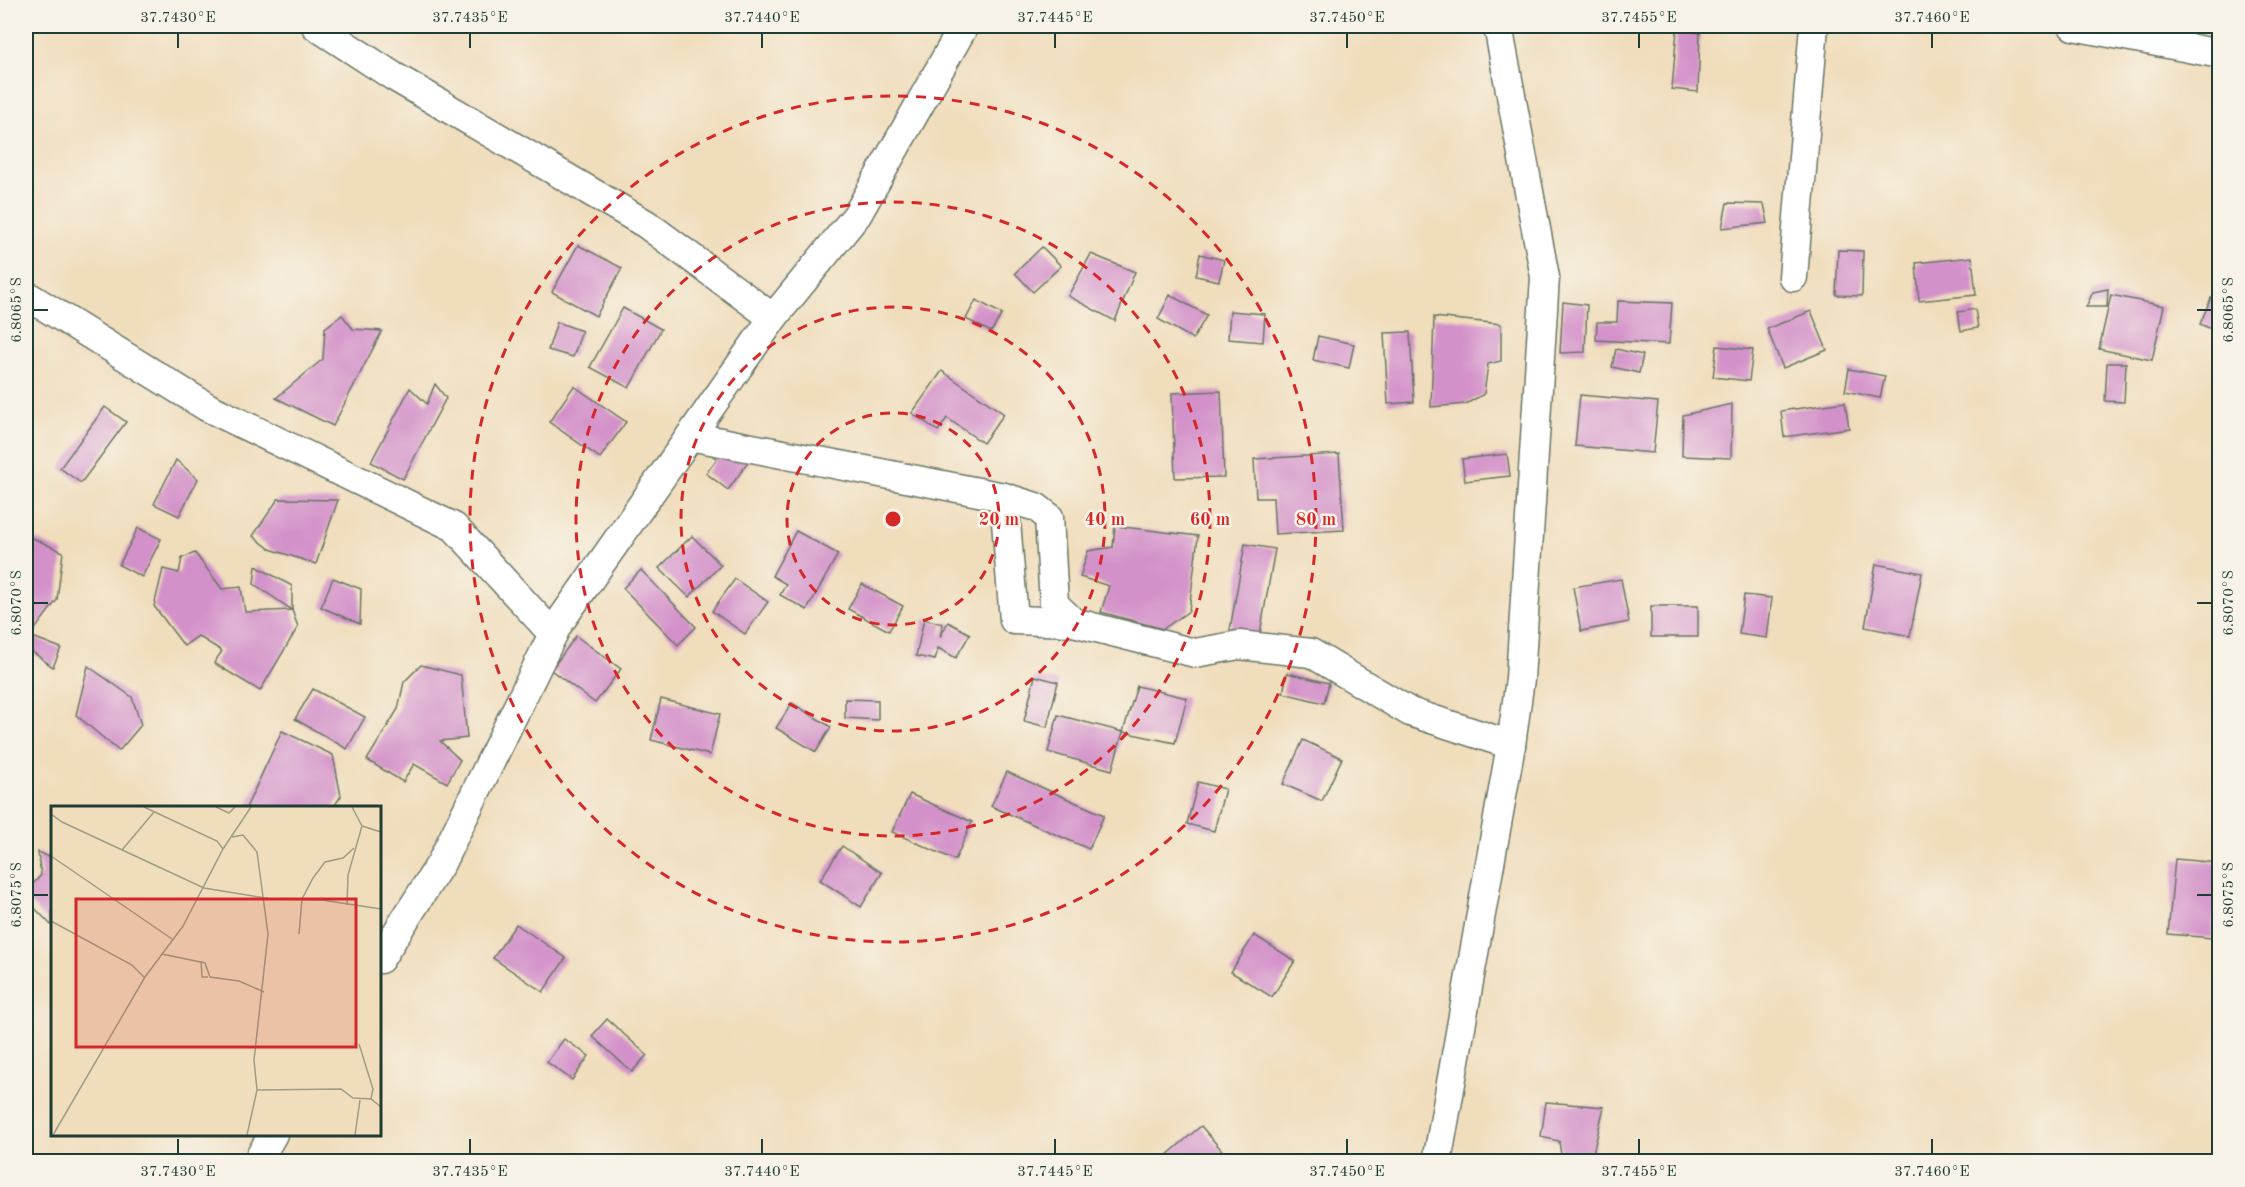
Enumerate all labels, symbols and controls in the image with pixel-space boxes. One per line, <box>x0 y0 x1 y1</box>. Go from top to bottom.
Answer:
text: 37.7430°E <box>140 11 216 26</box>
text: 37.7435°E <box>432 11 508 26</box>
text: 37.7440°E <box>724 11 800 26</box>
text: 37.7445°E <box>1017 11 1093 26</box>
text: 37.7450°E <box>1309 11 1385 26</box>
text: 37.7455°E <box>1601 11 1677 26</box>
text: 37.7460°E <box>1894 11 1970 26</box>
text: 6.8065°S <box>10 277 25 343</box>
text: 6.8065°S <box>2222 277 2237 343</box>
centre of rings <box>883 509 903 529</box>
text: 20 m <box>979 511 1019 529</box>
text: 40 m <box>1085 511 1125 529</box>
text: 60 m <box>1190 511 1230 529</box>
text: 80 m <box>1296 511 1336 529</box>
text: 6.8070°S <box>10 570 25 636</box>
text: 6.8070°S <box>2222 570 2237 636</box>
inset map <box>51 806 381 1136</box>
text: 6.8075°S <box>10 862 25 928</box>
text: 6.8075°S <box>2222 862 2237 928</box>
text: 37.7430°E <box>140 1165 216 1180</box>
text: 37.7435°E <box>432 1165 508 1180</box>
text: 37.7440°E <box>724 1165 800 1180</box>
text: 37.7445°E <box>1017 1165 1093 1180</box>
text: 37.7450°E <box>1309 1165 1385 1180</box>
text: 37.7455°E <box>1601 1165 1677 1180</box>
text: 37.7460°E <box>1894 1165 1970 1180</box>

